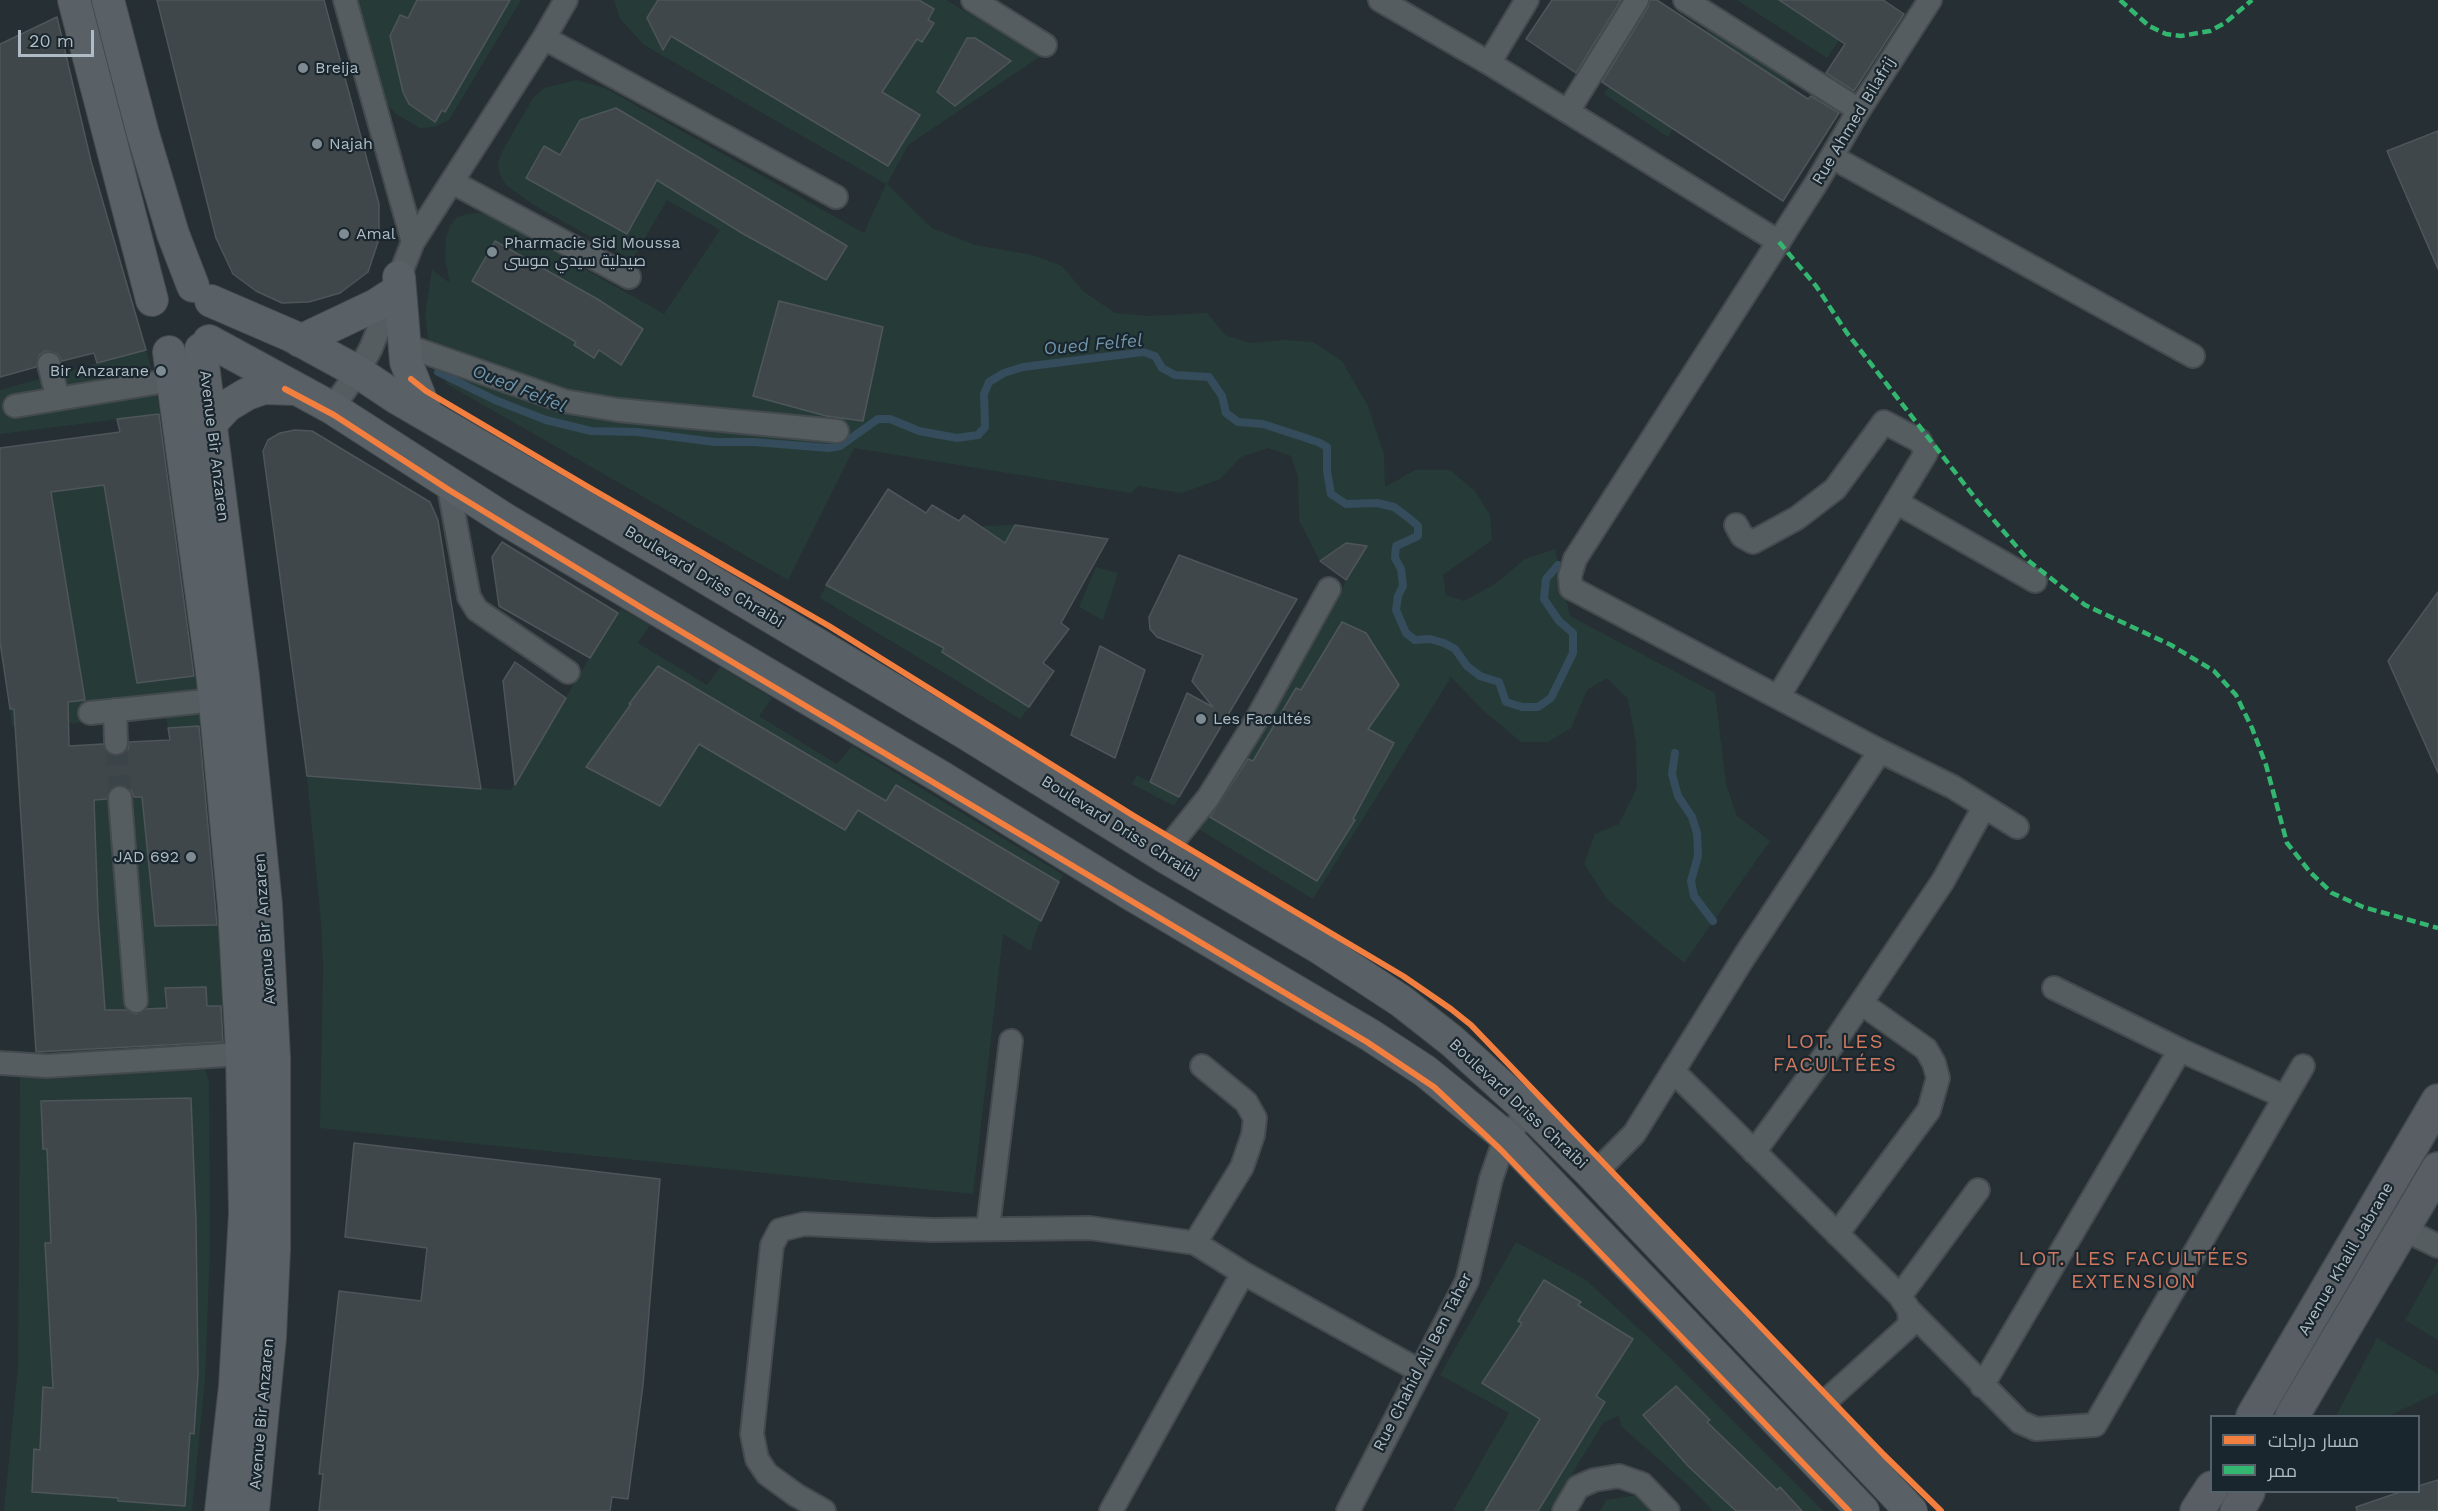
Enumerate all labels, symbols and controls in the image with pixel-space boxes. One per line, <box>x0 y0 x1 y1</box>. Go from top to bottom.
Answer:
scale bar <box>21 18 98 56</box>
text: 20 m <box>29 30 74 51</box>
street label: Rue Ahmed Bilafrij <box>1808 54 1900 188</box>
place label: Breija <box>315 58 359 78</box>
marker: Breija <box>296 61 310 75</box>
place label: Najah <box>329 134 373 154</box>
marker: Najah <box>310 137 324 151</box>
place label: Amal <box>356 224 396 244</box>
marker: Amal <box>337 227 351 241</box>
place label: Pharmacie Sid Moussa صيدلية سيدي موسى <box>504 233 680 271</box>
marker: Pharmacie Sid Moussa صيدلية سيدي موسى <box>485 245 499 259</box>
water label: Oued Felfel <box>1043 330 1143 360</box>
water label: Oued Felfel <box>469 360 569 418</box>
place label: Bir Anzarane <box>50 361 149 381</box>
marker: Bir Anzarane <box>154 364 168 378</box>
street label: Avenue Bir Anzaren <box>195 369 233 523</box>
street label: Boulevard Driss Chraibi <box>621 522 787 632</box>
place label: Les Facultés <box>1213 709 1311 729</box>
marker: Les Facultés <box>1194 712 1208 726</box>
street label: Boulevard Driss Chraibi <box>1038 772 1202 884</box>
place label: JAD 692 <box>114 847 179 867</box>
marker: JAD 692 <box>184 850 198 864</box>
street label: Avenue Bir Anzaren <box>250 852 280 1006</box>
district label: LOT. LES FACULTÉES <box>1773 1030 1897 1077</box>
street label: Boulevard Driss Chraibi <box>1445 1035 1591 1173</box>
street label: Avenue Khalil Jabrane <box>2294 1179 2398 1339</box>
district label: LOT. LES FACULTÉES EXTENSION <box>2019 1247 2249 1294</box>
street label: Rue Chahid Ali Ben Taher <box>1370 1270 1476 1454</box>
street label: Avenue Bir Anzaren <box>246 1337 278 1491</box>
legend <box>2210 1415 2420 1493</box>
text: مسار دراجات <box>2268 1430 2359 1451</box>
text: ممر <box>2268 1460 2297 1481</box>

